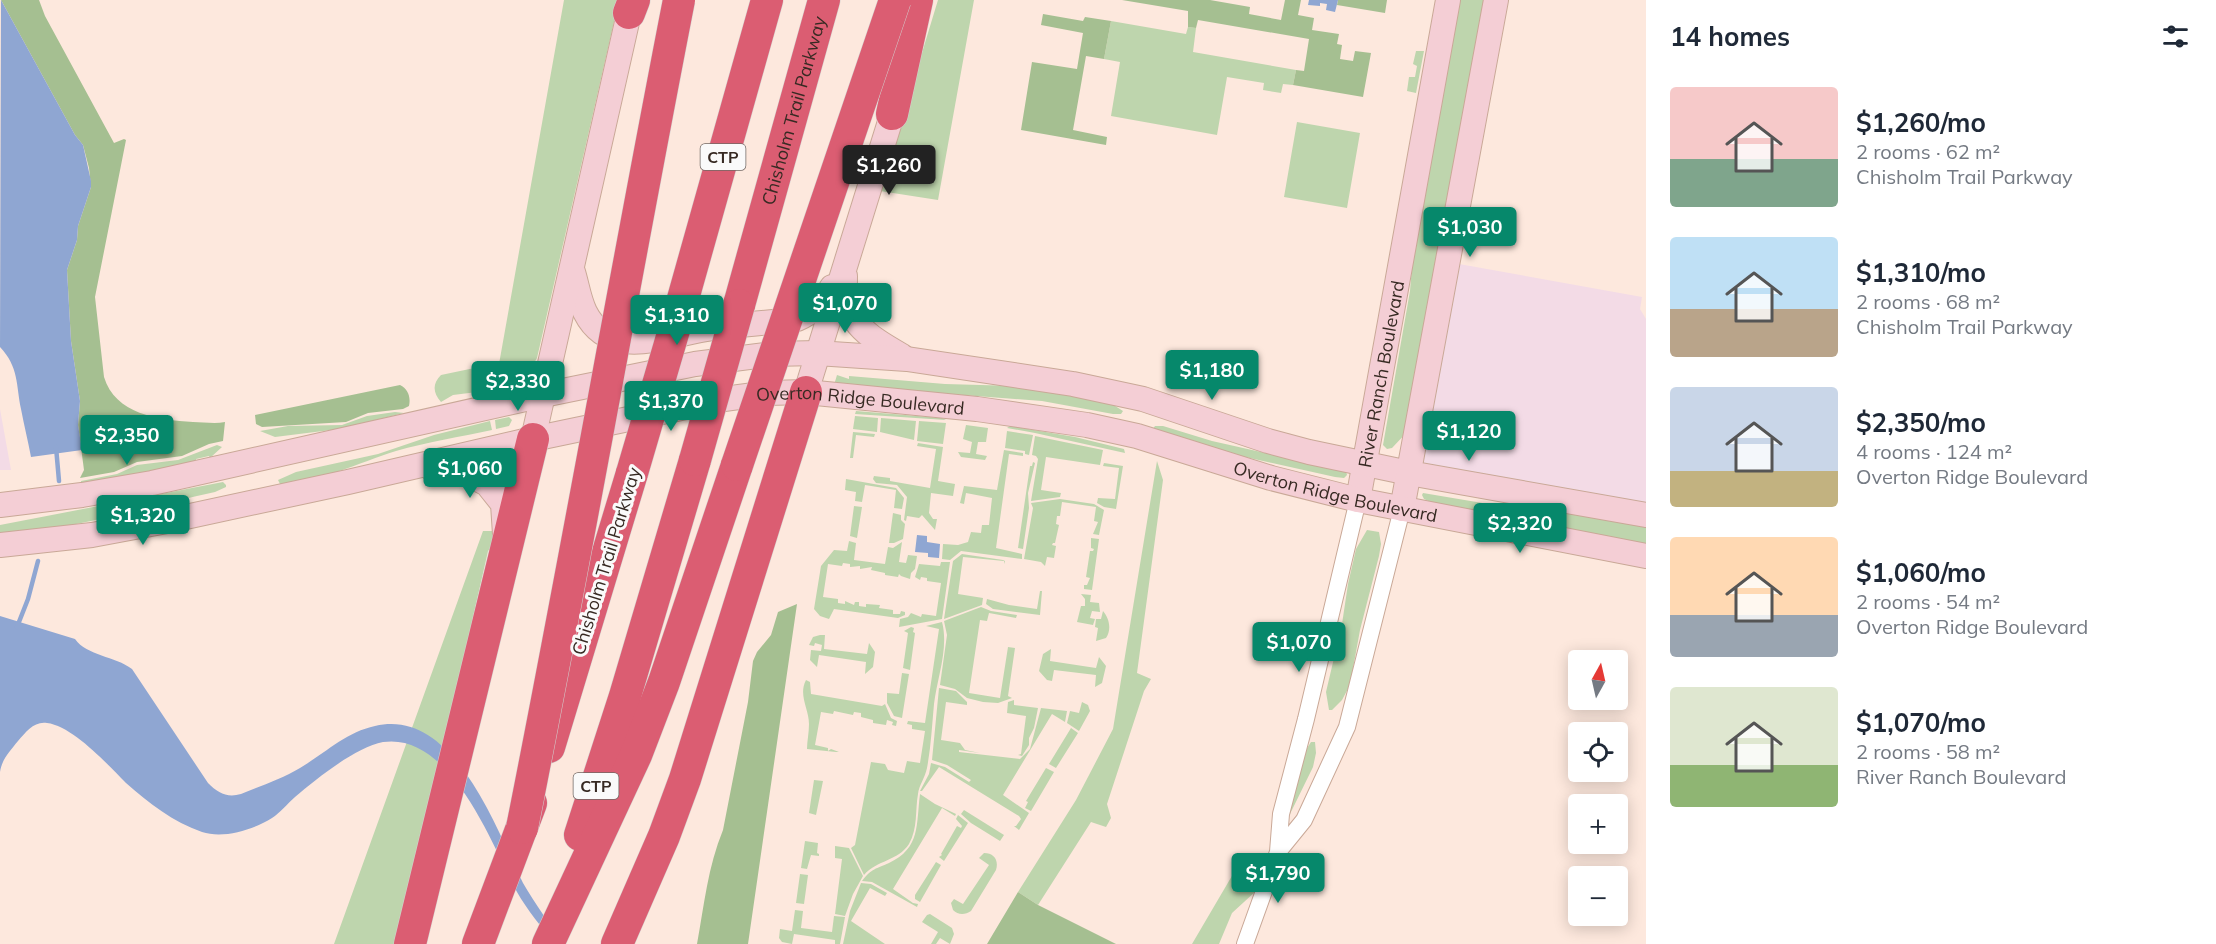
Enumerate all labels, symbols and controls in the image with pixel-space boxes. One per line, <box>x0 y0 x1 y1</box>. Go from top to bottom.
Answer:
street label: Chisholm Trail Parkway <box>756 13 831 208</box>
text: 14 homes <box>1670 20 1790 53</box>
icon: filters <box>2159 20 2192 53</box>
text: $1,260/mo <box>1856 106 1986 139</box>
icon: home <box>1718 111 1790 183</box>
text: 2 rooms · 62 m² <box>1856 139 2000 164</box>
road number: CTP <box>700 144 746 170</box>
pin: $1,260 <box>840 145 938 196</box>
text: $1,260 <box>857 152 921 177</box>
text: Chisholm Trail Parkway <box>1856 164 2073 189</box>
pin: $1,030 <box>1421 207 1519 258</box>
text: $1,030 <box>1438 214 1502 239</box>
text: $1,310/mo <box>1856 256 1986 289</box>
icon: home <box>1718 261 1790 333</box>
street label: River Ranch Boulevard <box>1353 279 1409 469</box>
pin: $1,070 <box>796 283 894 334</box>
text: 2 rooms · 68 m² <box>1856 289 2000 314</box>
text: $1,070 <box>813 290 877 315</box>
pin: $1,310 <box>628 295 726 346</box>
text: $1,310 <box>645 302 709 327</box>
text: Chisholm Trail Parkway <box>1856 314 2073 339</box>
pin: $1,180 <box>1163 350 1261 401</box>
text: $1,180 <box>1180 357 1244 382</box>
pin: $2,330 <box>469 361 567 412</box>
text: $2,330 <box>486 368 550 393</box>
street label: Overton Ridge Boulevard <box>754 380 965 419</box>
pin: $1,370 <box>622 381 720 432</box>
text: $1,370 <box>639 388 703 413</box>
text: $2,350/mo <box>1856 406 1986 439</box>
pin: $1,120 <box>1420 411 1518 462</box>
icon: home <box>1718 411 1790 483</box>
pin: $2,350 <box>78 415 176 466</box>
text: $1,120 <box>1437 418 1501 443</box>
text: $2,350 <box>95 422 159 447</box>
text: 4 rooms · 124 m² <box>1856 439 2012 464</box>
pin: $1,060 <box>421 448 519 499</box>
text: $1,060 <box>438 455 502 480</box>
street label: Overton Ridge Boulevard <box>1231 455 1439 527</box>
street label: Chisholm Trail Parkway <box>566 464 646 658</box>
text: Overton Ridge Boulevard <box>1856 464 2088 489</box>
pin: $1,320 <box>94 495 192 546</box>
text: $1,320 <box>111 502 175 527</box>
pin: $2,320 <box>1471 503 1569 554</box>
text: $2,320 <box>1488 510 1552 535</box>
text: $1,060/mo <box>1856 556 1986 589</box>
icon: home <box>1718 561 1790 633</box>
text: 2 rooms · 54 m² <box>1856 589 2000 614</box>
text: Overton Ridge Boulevard <box>1856 614 2088 639</box>
pin: $1,070 <box>1250 622 1348 673</box>
text: $1,070 <box>1267 629 1331 654</box>
north arrow <box>1568 650 1628 710</box>
map controls <box>1568 650 1628 926</box>
text: $1,070/mo <box>1856 706 1986 739</box>
icon: home <box>1718 711 1790 783</box>
button: locate <box>1568 722 1628 782</box>
text: 2 rooms · 58 m² <box>1856 739 2000 764</box>
text: River Ranch Boulevard <box>1856 764 2066 789</box>
road number: CTP <box>574 773 618 799</box>
button: + <box>1568 794 1628 854</box>
pin: $1,790 <box>1229 853 1327 904</box>
text: $1,790 <box>1246 860 1310 885</box>
button: − <box>1568 866 1628 926</box>

